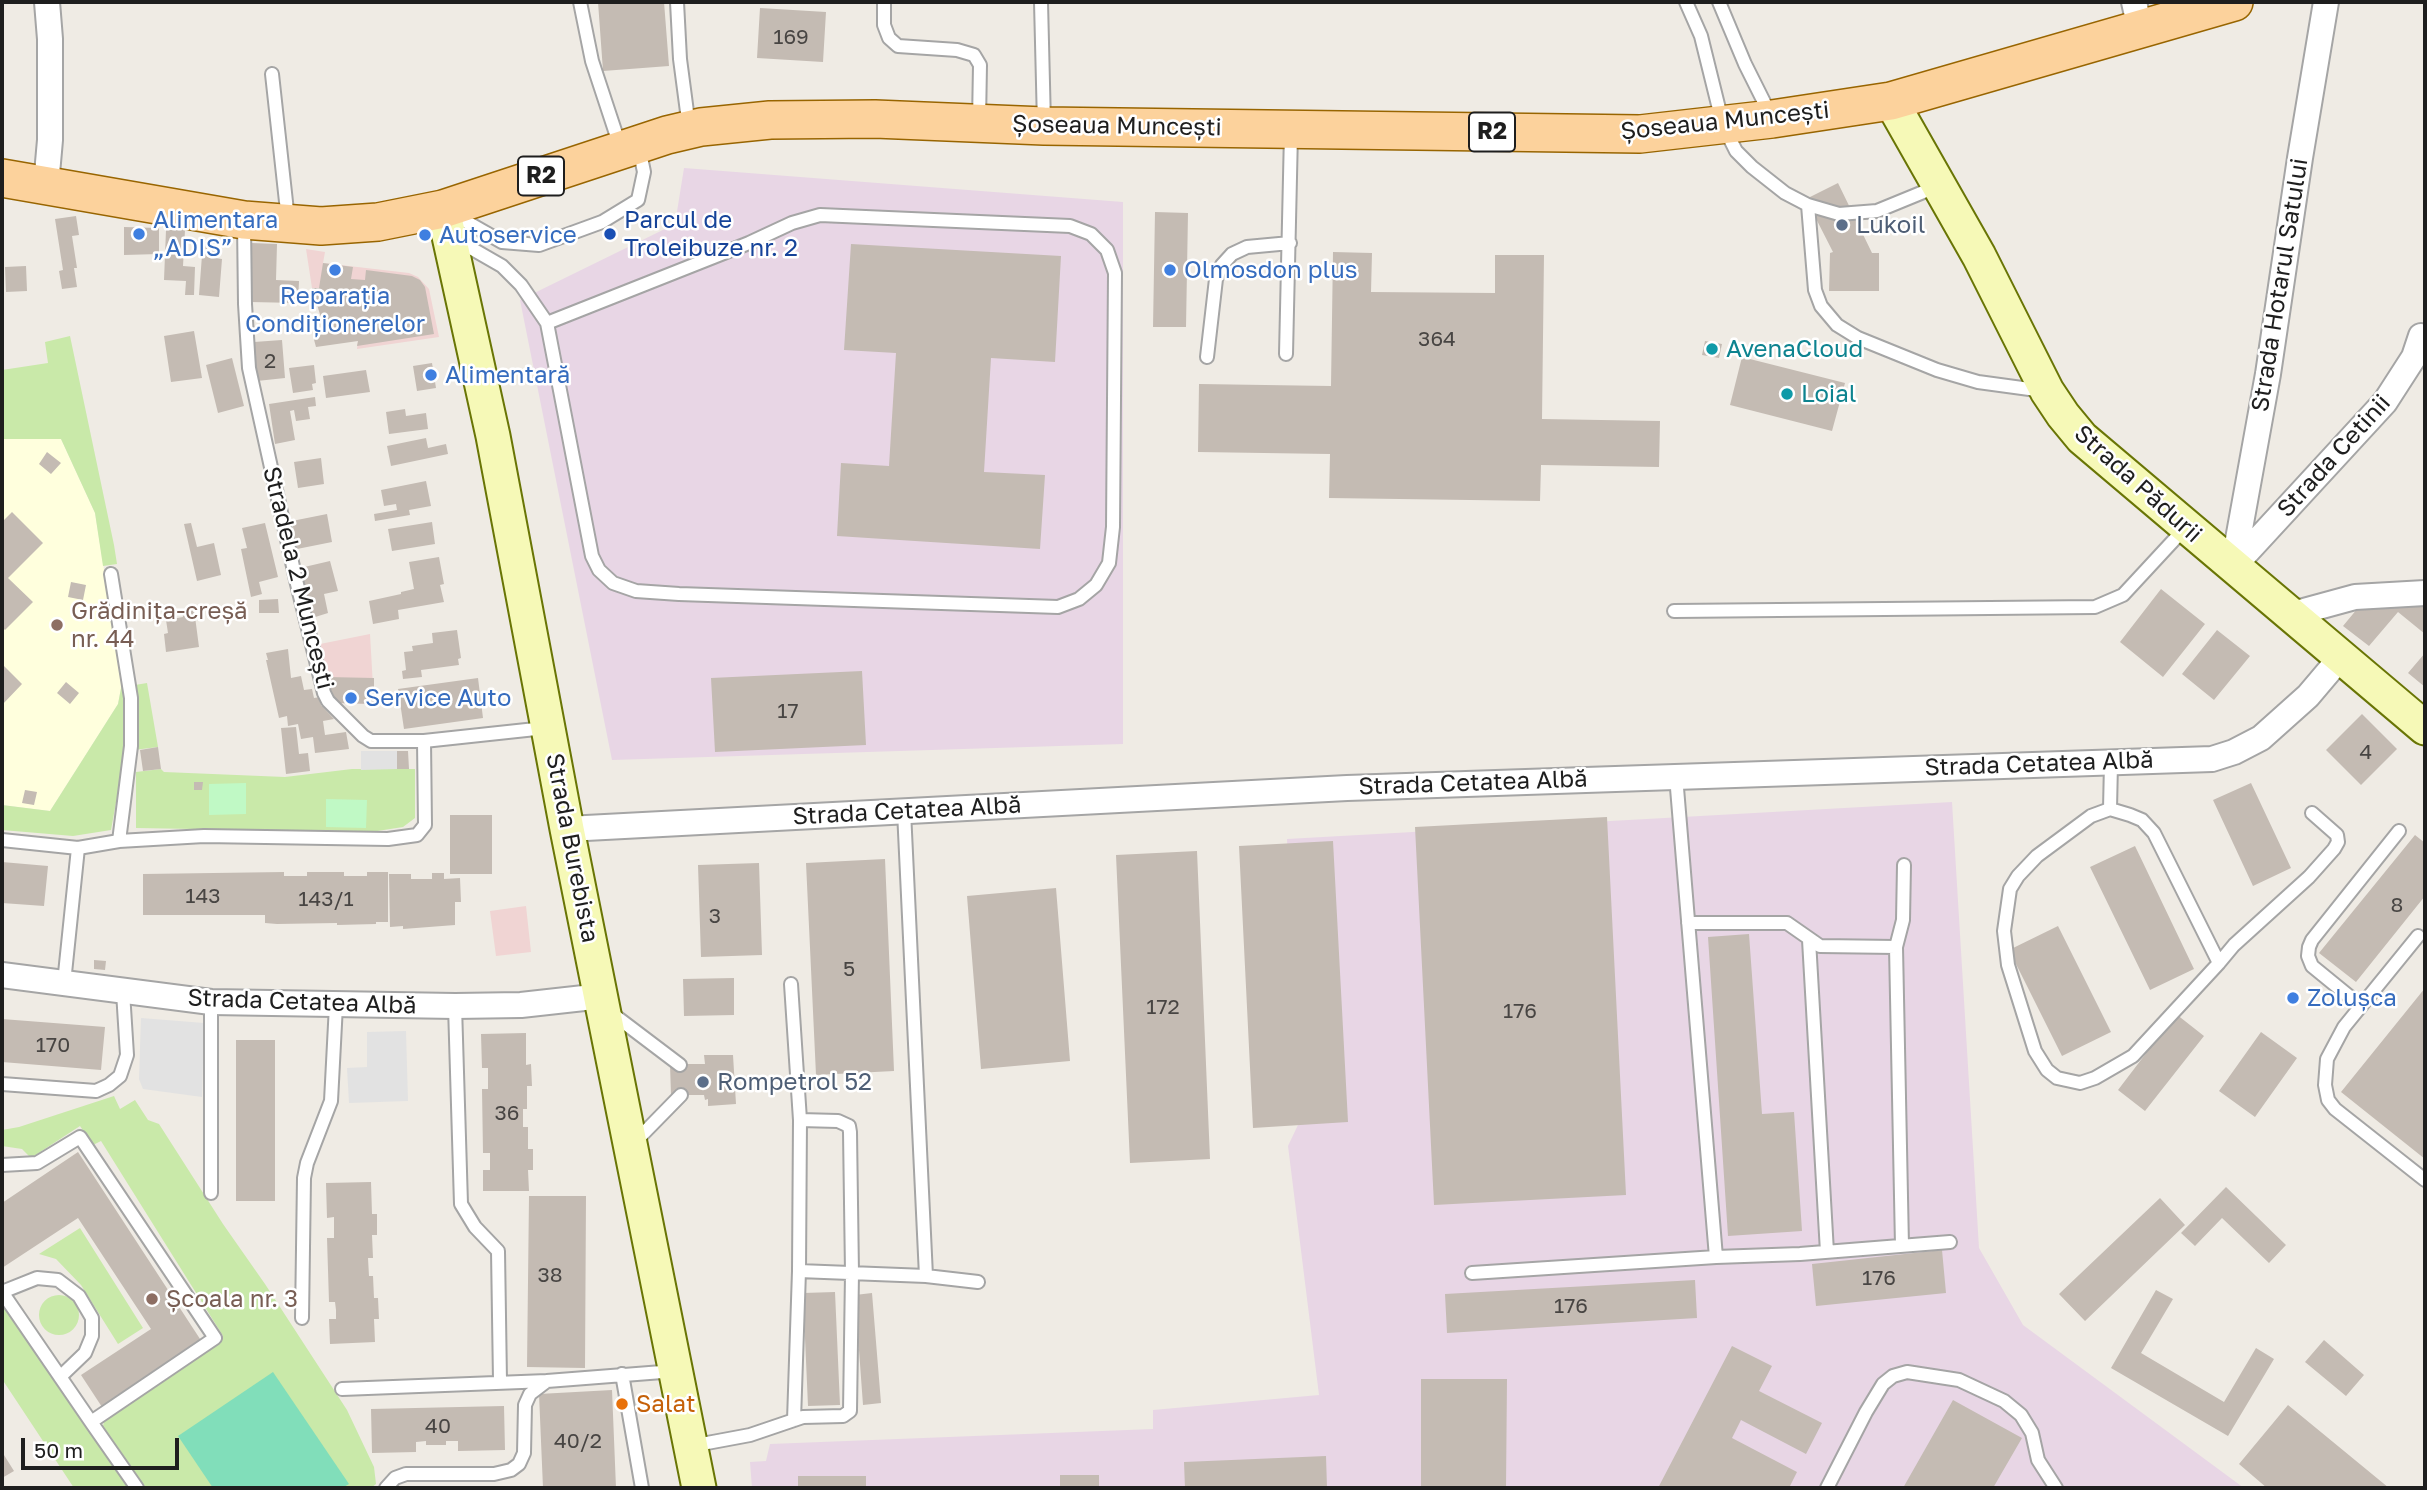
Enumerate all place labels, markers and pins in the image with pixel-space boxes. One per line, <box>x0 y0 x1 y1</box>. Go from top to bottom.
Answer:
place label: Alimentara „ADIS” <box>153 206 278 262</box>
place label: Parcul de Troleibuze nr. 2 <box>624 206 798 262</box>
place label: Lukoil <box>1856 211 1925 239</box>
marker: Lukoil <box>1834 217 1850 233</box>
place label: Autoservice <box>439 221 577 249</box>
marker: Alimentara „ADIS” <box>131 226 147 242</box>
marker: Parcul de Troleibuze nr. 2 <box>602 226 618 242</box>
marker: Autoservice <box>417 227 433 243</box>
place label: Olmosdon plus <box>1184 256 1357 284</box>
marker: Reparația Condiționerelor <box>327 262 343 278</box>
marker: Olmosdon plus <box>1162 262 1178 278</box>
place label: Reparația Condiționerelor <box>245 282 425 338</box>
place label: AvenaCloud <box>1726 335 1863 363</box>
marker: AvenaCloud <box>1704 341 1720 357</box>
place label: Alimentară <box>445 361 570 389</box>
marker: Alimentară <box>423 367 439 383</box>
place label: Loial <box>1801 380 1857 408</box>
marker: Loial <box>1779 386 1795 402</box>
place label: Grădinița-creșă nr. 44 <box>71 597 248 653</box>
marker: Grădinița-creșă nr. 44 <box>49 617 65 633</box>
place label: Service Auto <box>365 684 511 712</box>
marker: Service Auto <box>343 690 359 706</box>
place label: Zolușca <box>2307 984 2397 1012</box>
marker: Zolușca <box>2285 990 2301 1006</box>
place label: Rompetrol 52 <box>717 1068 872 1096</box>
marker: Rompetrol 52 <box>695 1074 711 1090</box>
place label: Școala nr. 3 <box>166 1285 298 1313</box>
marker: Școala nr. 3 <box>144 1291 160 1307</box>
place label: Salat <box>636 1390 696 1418</box>
marker: Salat <box>614 1396 630 1412</box>

